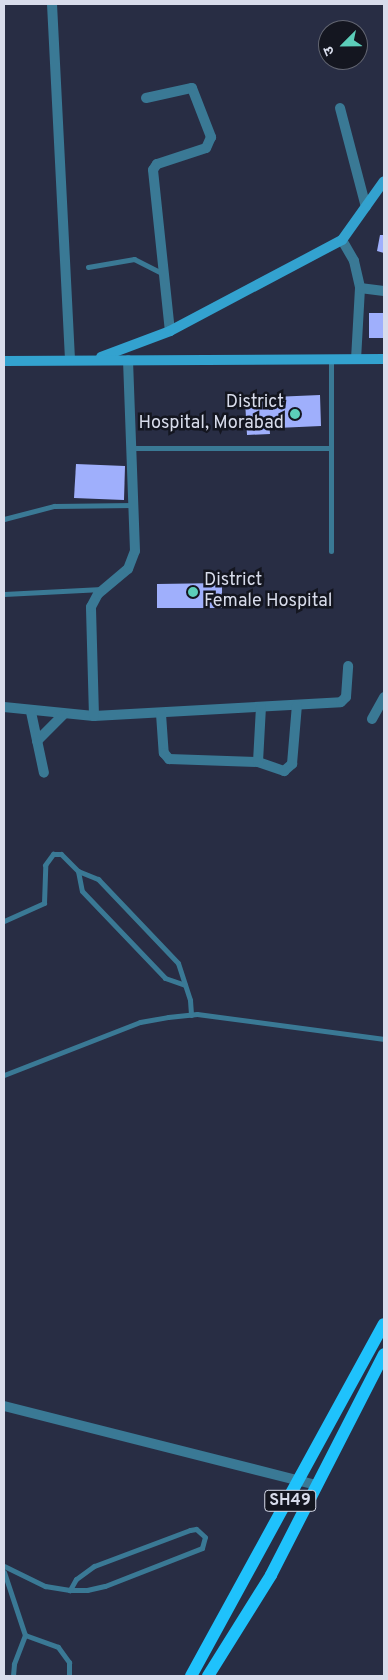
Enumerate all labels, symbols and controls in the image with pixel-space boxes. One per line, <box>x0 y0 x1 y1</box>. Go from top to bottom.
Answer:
north arrow <box>318 20 368 70</box>
text: उ <box>320 44 339 58</box>
place label: District Hospital, Morabad <box>138 393 284 436</box>
marker: District Hospital, Morabad <box>288 407 302 421</box>
place label: District Female Hospital <box>204 571 332 614</box>
marker: District Female Hospital <box>186 585 200 599</box>
road number: SH49 <box>264 1488 316 1514</box>

